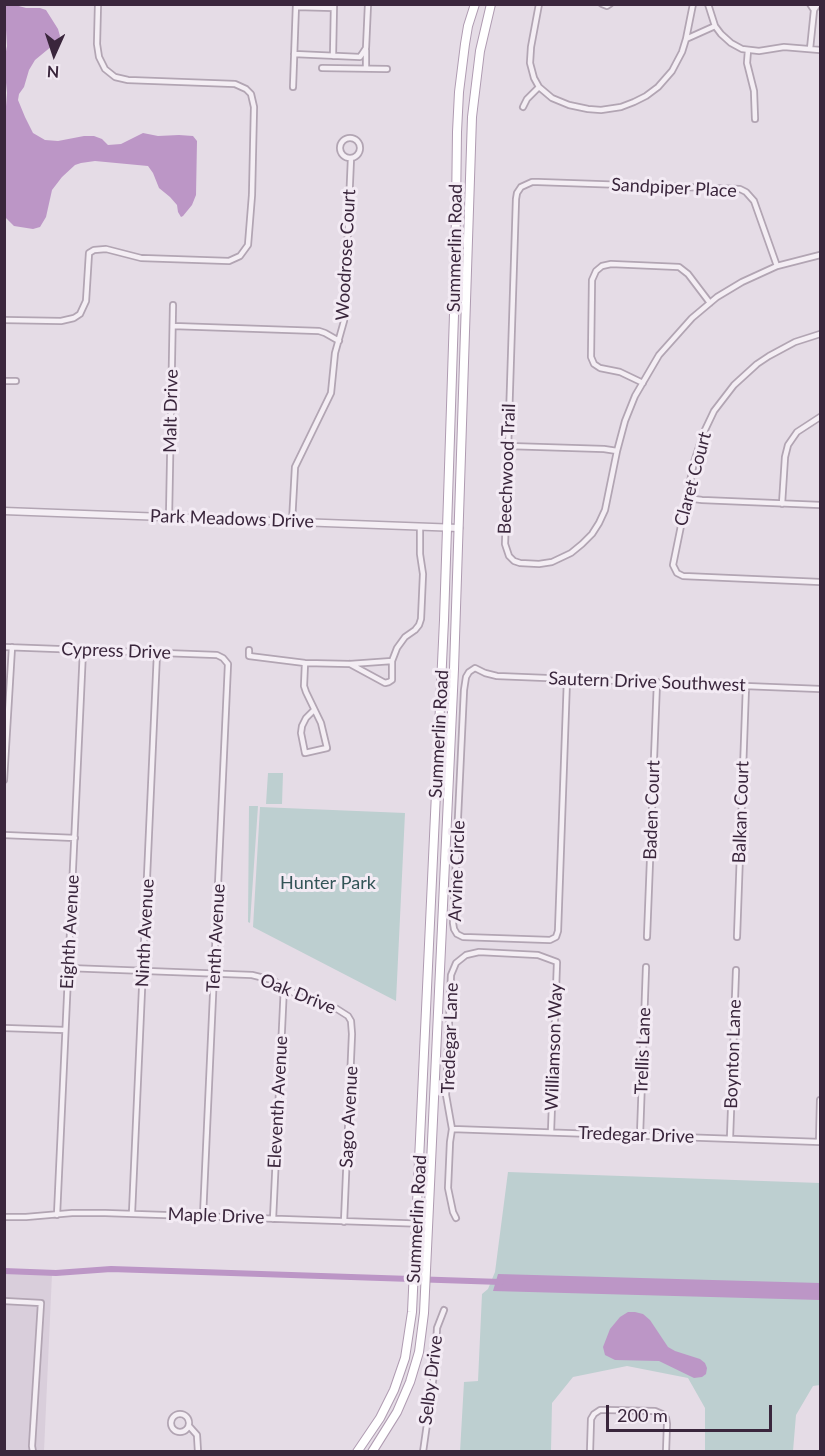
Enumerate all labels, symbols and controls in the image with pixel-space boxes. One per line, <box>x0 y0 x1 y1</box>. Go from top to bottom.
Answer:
north arrow <box>24 24 84 84</box>
text: N <box>46 63 60 82</box>
street label: Sandpiper Place <box>611 174 737 202</box>
street label: Summerlin Road <box>443 184 467 312</box>
street label: Woodrose Court <box>332 189 360 321</box>
street label: Malt Drive <box>159 369 183 453</box>
street label: Beechwood Trail <box>494 403 520 535</box>
street label: Claret Court <box>670 429 716 529</box>
street label: Park Meadows Drive <box>150 505 314 533</box>
street label: Cypress Drive <box>61 638 171 664</box>
street label: Sautern Drive Southwest <box>548 668 746 696</box>
street label: Summerlin Road <box>425 669 453 799</box>
street label: Baden Court <box>639 760 665 860</box>
street label: Balkan Court <box>728 760 754 864</box>
street label: Arvine Circle <box>444 820 470 922</box>
park label: Hunter Park <box>280 872 376 894</box>
street label: Eighth Avenue <box>56 874 84 990</box>
street label: Ninth Avenue <box>131 878 159 988</box>
street label: Tenth Avenue <box>202 883 230 993</box>
street label: Oak Drive <box>257 969 339 1019</box>
street label: Tredegar Lane <box>437 982 463 1094</box>
street label: Williamson Way <box>541 983 567 1111</box>
street label: Boynton Lane <box>720 999 746 1109</box>
street label: Trellis Lane <box>631 1007 655 1095</box>
street label: Eleventh Avenue <box>264 1035 292 1169</box>
street label: Sago Avenue <box>336 1065 362 1169</box>
street label: Tredegar Drive <box>578 1122 694 1148</box>
street label: Summerlin Road <box>403 1154 431 1284</box>
street label: Maple Drive <box>167 1204 265 1228</box>
street label: Selby Drive <box>415 1334 447 1426</box>
scale bar <box>609 1393 776 1431</box>
text: 200 m <box>617 1404 668 1426</box>

